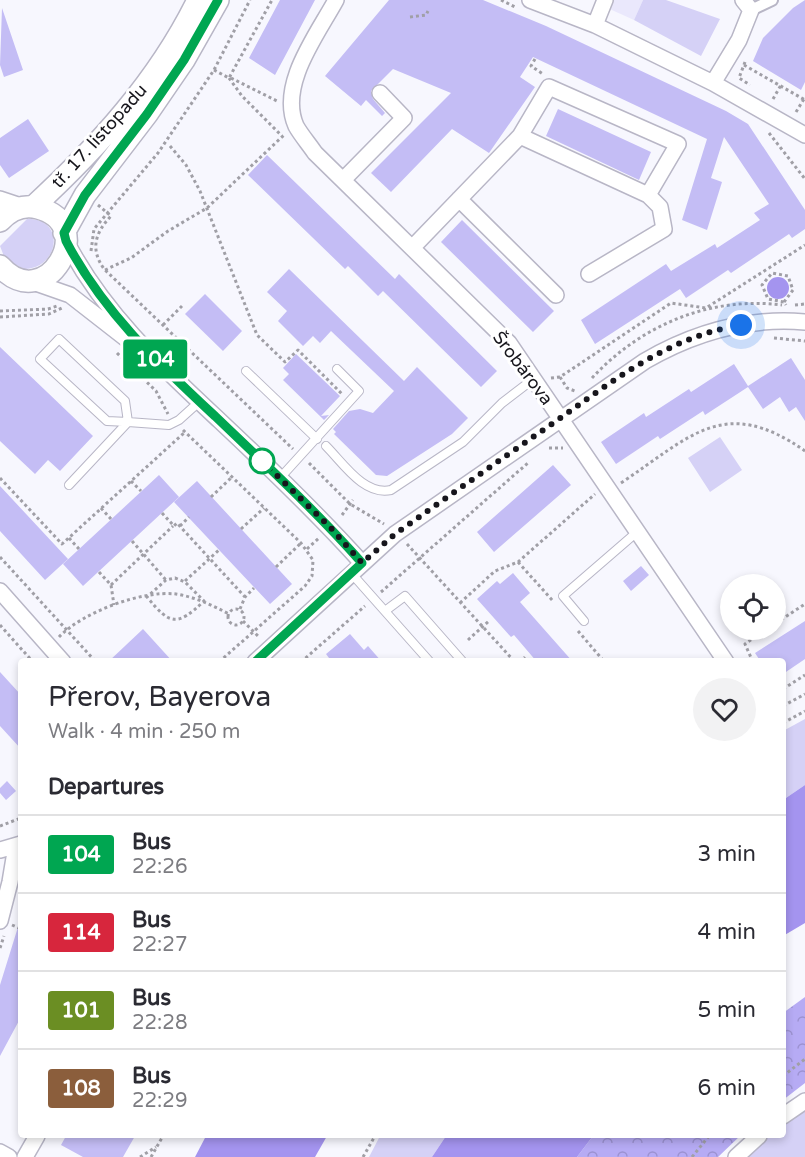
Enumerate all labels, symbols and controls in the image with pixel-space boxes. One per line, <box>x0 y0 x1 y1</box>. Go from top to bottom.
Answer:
street label: tř. 17. listopadu <box>46 79 152 193</box>
your location <box>726 310 756 340</box>
street label: Šrobárova <box>488 327 558 409</box>
line badge: 104 <box>120 340 189 378</box>
text: 104 <box>135 347 175 372</box>
unlabelled marker <box>249 448 275 474</box>
map controls <box>720 574 786 640</box>
button: locate <box>720 574 786 640</box>
button: heart <box>693 678 756 741</box>
text: Přerov, Bayerova <box>48 680 271 714</box>
text: Walk · 4 min · 250 m <box>48 720 240 744</box>
text: Departures <box>48 774 164 800</box>
text: Bus <box>132 829 171 855</box>
text: 3 min <box>697 841 756 867</box>
text: 104 <box>61 842 101 867</box>
text: 22:26 <box>132 855 187 879</box>
text: Bus <box>132 907 171 933</box>
text: 4 min <box>697 919 756 945</box>
text: 114 <box>61 920 101 945</box>
text: 22:27 <box>132 933 187 957</box>
text: Bus <box>132 985 171 1011</box>
text: 5 min <box>697 997 756 1023</box>
text: 101 <box>61 998 101 1023</box>
text: 22:28 <box>132 1011 187 1035</box>
text: Bus <box>132 1063 171 1089</box>
text: 6 min <box>697 1075 756 1101</box>
text: 108 <box>61 1076 101 1101</box>
text: 22:29 <box>132 1089 187 1113</box>

